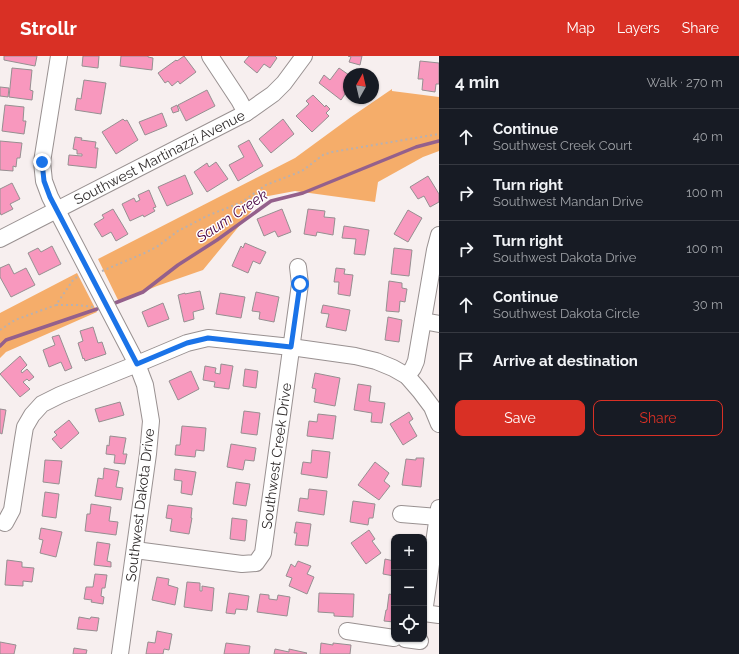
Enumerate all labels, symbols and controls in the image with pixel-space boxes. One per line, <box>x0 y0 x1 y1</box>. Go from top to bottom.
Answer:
text: Strollr <box>20 17 77 39</box>
text: Map <box>567 20 595 36</box>
text: Layers <box>617 20 660 36</box>
text: Share <box>682 20 719 36</box>
north arrow <box>343 68 379 104</box>
text: 4 min <box>455 72 499 92</box>
text: Walk · 270 m <box>647 75 723 90</box>
street label: Southwest Martinazzi Avenue <box>71 107 247 208</box>
text: Continue <box>493 120 558 138</box>
icon: ahead <box>455 126 477 148</box>
text: 40 m <box>693 129 723 144</box>
text: Southwest Creek Court <box>493 138 632 153</box>
route end <box>33 153 51 171</box>
text: Turn right <box>493 176 563 194</box>
icon: right <box>455 182 477 204</box>
text: 100 m <box>686 185 723 200</box>
water label: Saum Creek <box>192 186 271 247</box>
text: Southwest Mandan Drive <box>493 194 643 209</box>
text: Turn right <box>493 232 563 250</box>
icon: right <box>455 238 477 260</box>
text: 100 m <box>686 241 723 256</box>
text: Southwest Dakota Drive <box>493 250 636 265</box>
route start <box>291 275 309 293</box>
text: Continue <box>493 288 558 306</box>
icon: ahead <box>455 294 477 316</box>
text: 30 m <box>693 297 723 312</box>
text: Southwest Dakota Circle <box>493 306 640 321</box>
icon: arrive <box>455 350 477 372</box>
text: Arrive at destination <box>493 352 638 370</box>
street label: Southwest Creek Drive <box>258 382 294 530</box>
button: Save <box>455 400 585 436</box>
button: Share <box>593 400 723 436</box>
street label: Southwest Dakota Drive <box>123 427 157 583</box>
map controls <box>391 534 427 642</box>
button: + <box>391 534 427 570</box>
button: − <box>391 570 427 606</box>
button: locate <box>391 606 427 642</box>

